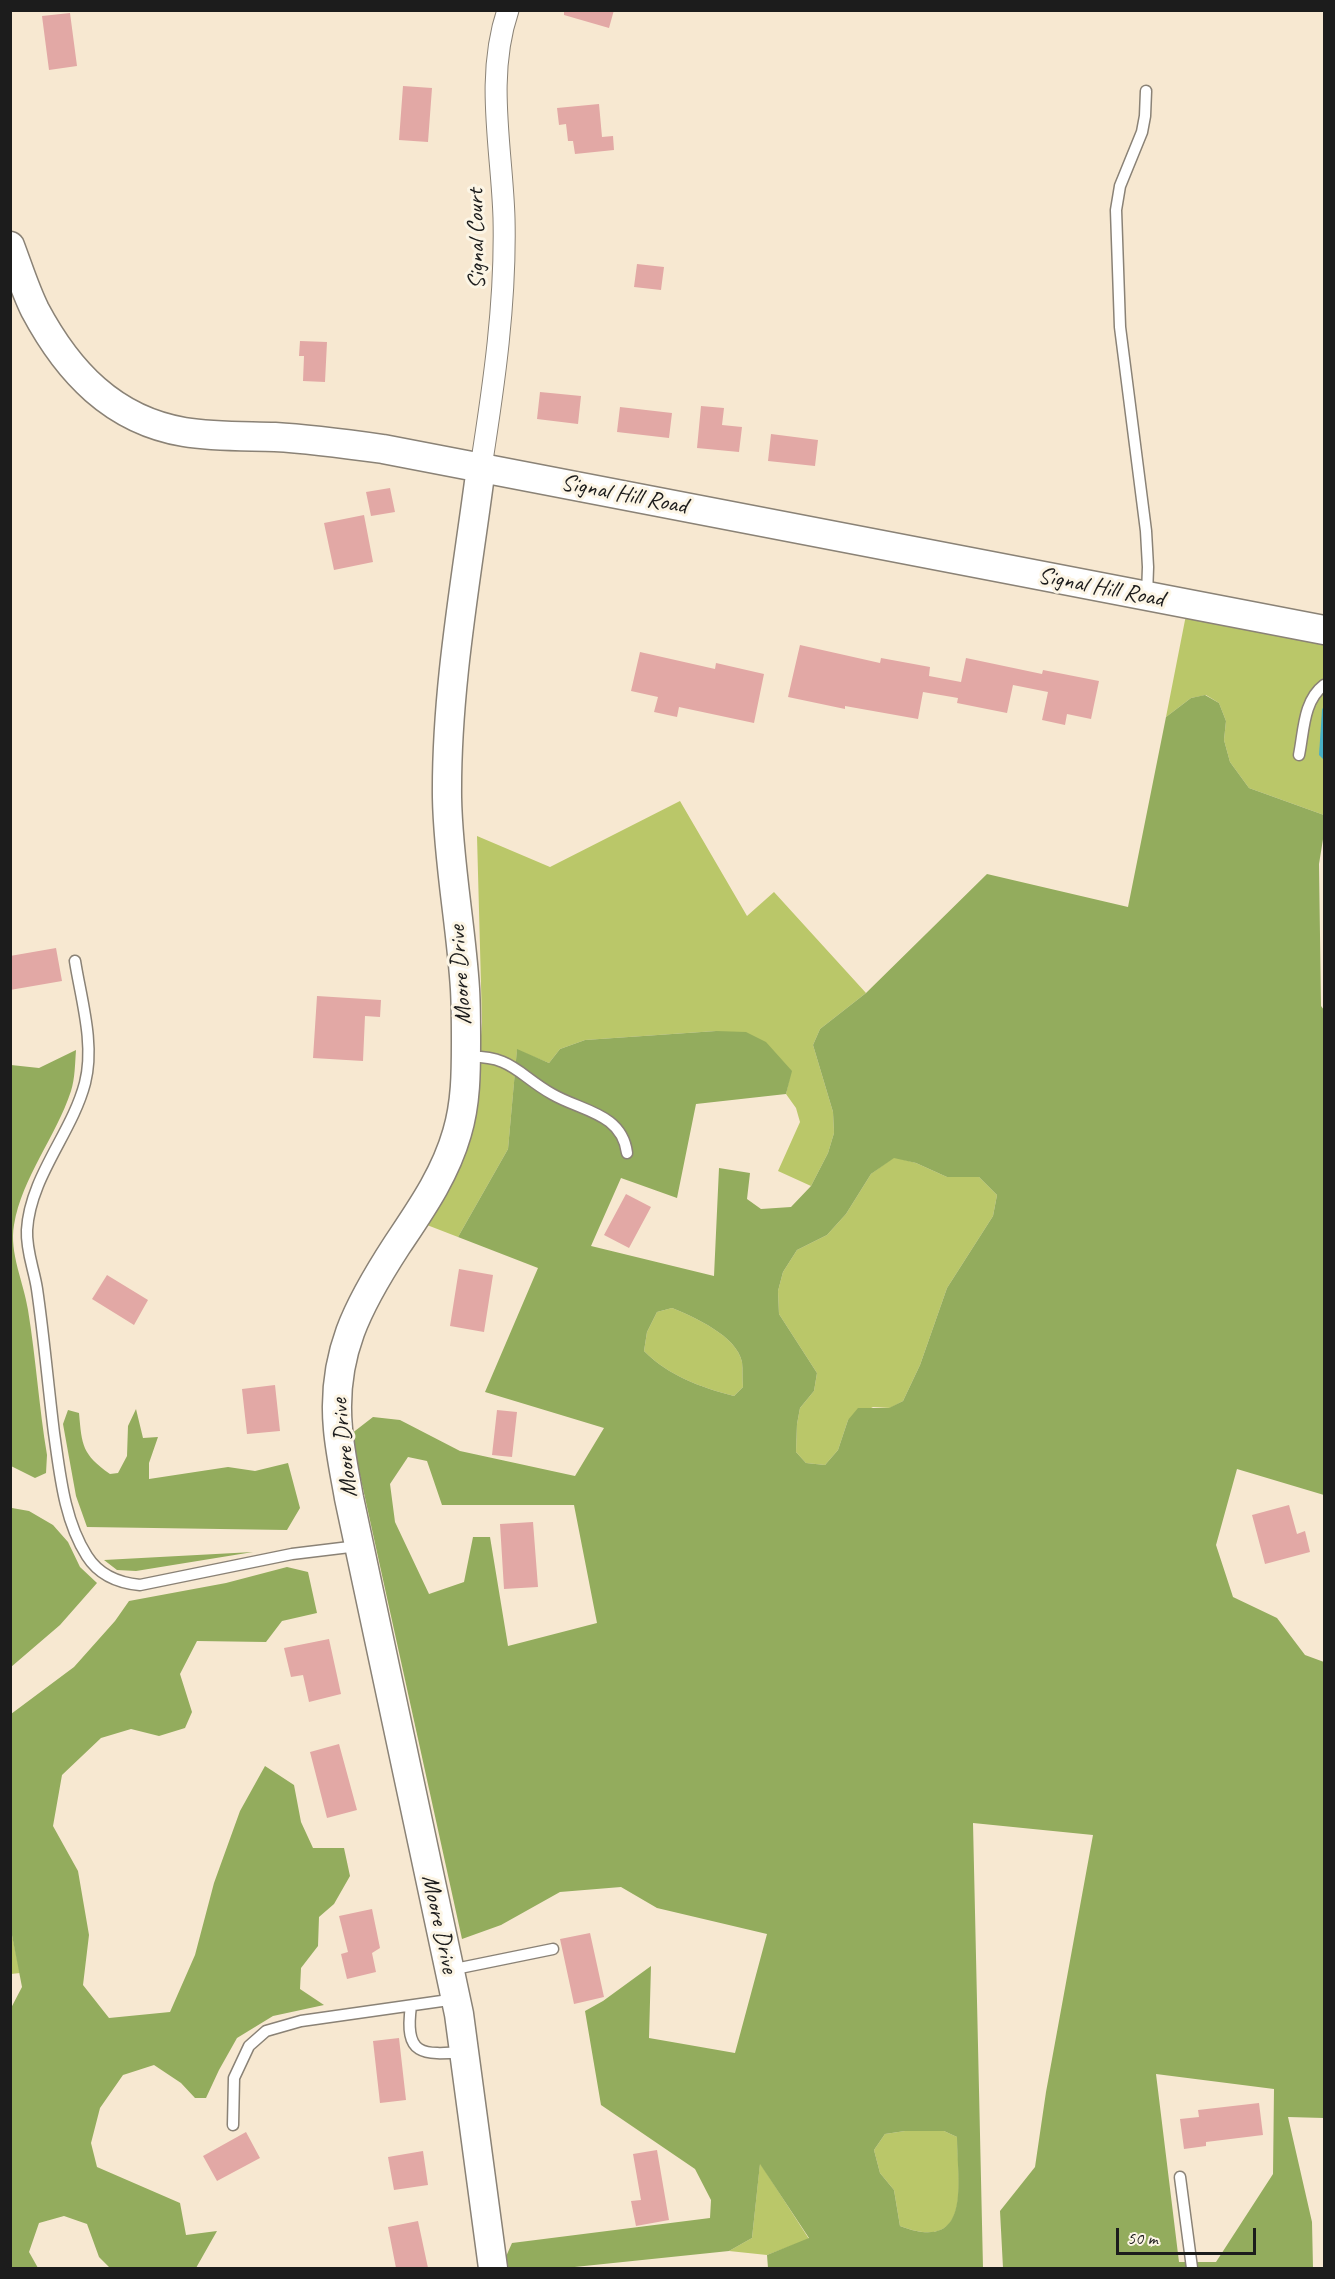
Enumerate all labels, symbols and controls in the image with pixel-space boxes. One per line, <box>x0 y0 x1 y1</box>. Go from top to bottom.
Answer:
street label: Signal Court <box>462 188 492 290</box>
street label: Signal Hill Road <box>559 469 689 521</box>
street label: Signal Hill Road <box>1036 562 1166 614</box>
street label: Moore Drive <box>443 924 479 1026</box>
street label: Moore Drive <box>325 1397 365 1499</box>
street label: Moore Drive <box>415 1872 463 1976</box>
scale bar <box>1119 2216 1258 2254</box>
text: 50 m <box>1127 2227 1158 2249</box>

